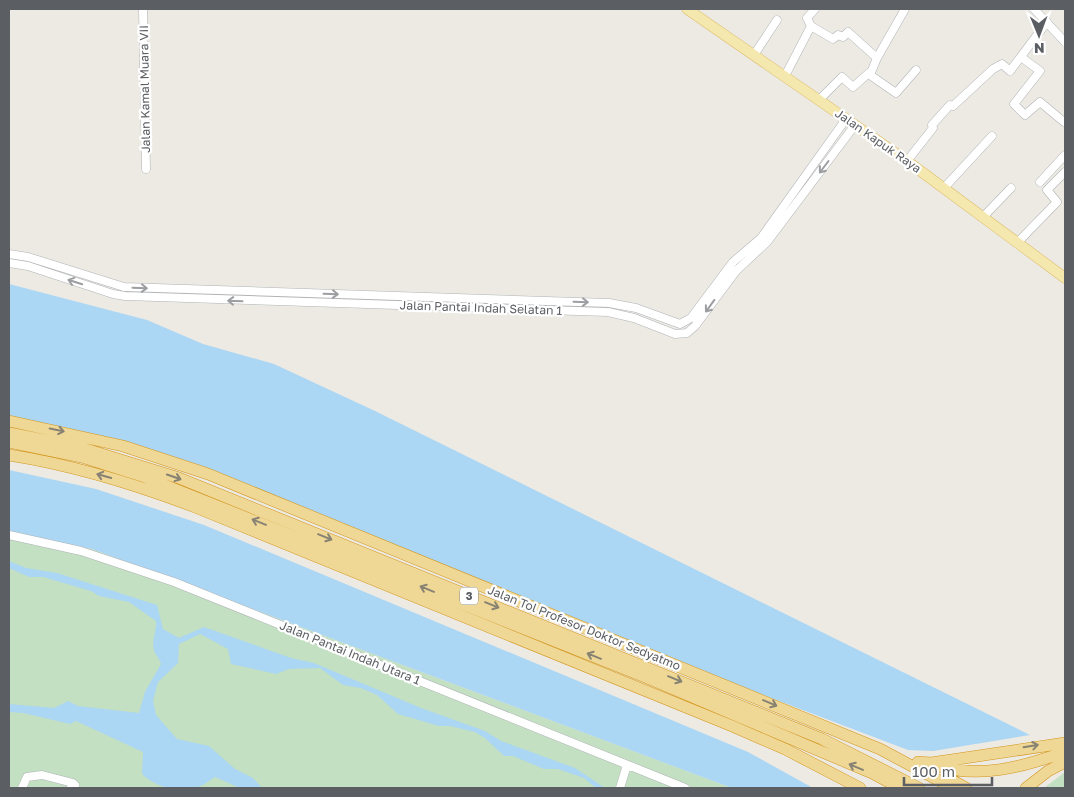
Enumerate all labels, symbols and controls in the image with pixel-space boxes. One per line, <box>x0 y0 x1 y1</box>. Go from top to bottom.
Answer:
north arrow <box>1014 10 1064 60</box>
street label: Jalan Kamal Muara VII <box>136 25 153 153</box>
text: N <box>1034 40 1045 57</box>
street label: Jalan Kapuk Raya <box>832 105 924 176</box>
one-way arrow <box>818 160 829 173</box>
one-way arrow <box>68 277 83 286</box>
one-way arrow <box>132 283 148 293</box>
one-way arrow <box>323 289 339 299</box>
one-way arrow <box>228 296 244 305</box>
street label: Jalan Pantai Indah Selatan 1 <box>399 297 563 318</box>
one-way arrow <box>573 298 589 307</box>
one-way arrow <box>705 299 715 313</box>
one-way arrow <box>48 426 64 435</box>
one-way arrow <box>96 470 112 480</box>
one-way arrow <box>166 473 181 482</box>
one-way arrow <box>252 517 267 526</box>
one-way arrow <box>317 533 332 543</box>
street label: Jalan Tol Profesor Doktor Sedyatmo <box>486 582 683 673</box>
one-way arrow <box>419 584 435 593</box>
road number: 3 <box>460 588 478 604</box>
one-way arrow <box>484 600 499 610</box>
street label: Jalan Pantai Indah Utara 1 <box>278 617 423 688</box>
one-way arrow <box>587 651 602 660</box>
one-way arrow <box>667 674 682 684</box>
one-way arrow <box>762 699 777 708</box>
one-way arrow <box>1023 741 1039 751</box>
scale bar <box>904 754 992 786</box>
one-way arrow <box>849 761 864 771</box>
text: 100 m <box>912 762 955 780</box>

